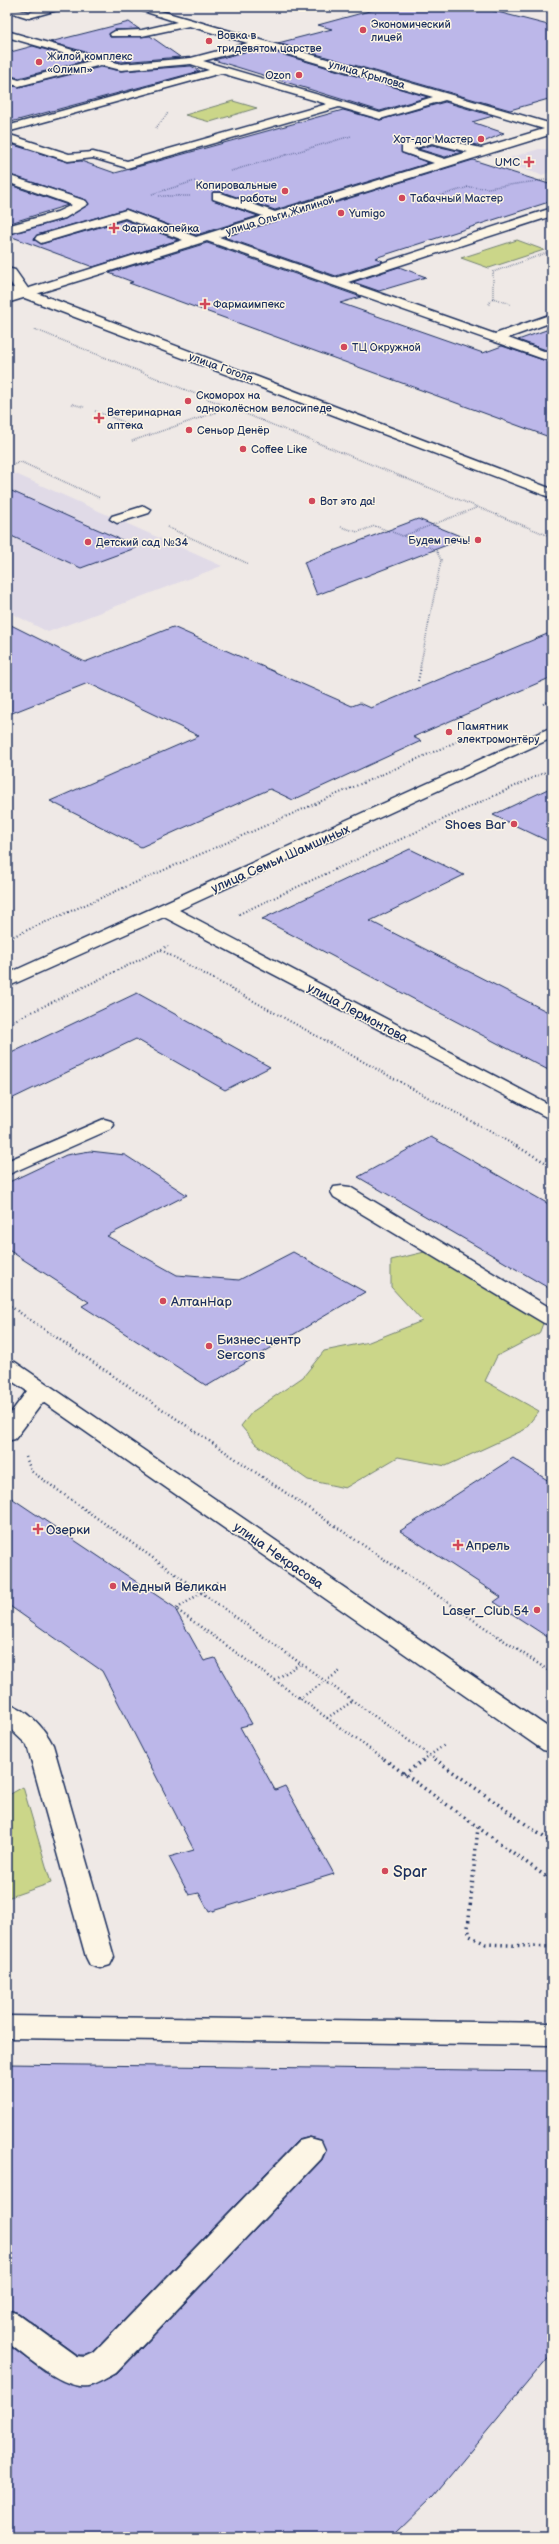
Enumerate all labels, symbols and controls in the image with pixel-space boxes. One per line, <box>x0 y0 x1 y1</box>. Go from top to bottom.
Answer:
place label: Экономический лицей <box>371 18 451 44</box>
marker: Экономический лицей <box>358 25 368 35</box>
place label: Вовка в тридевятом царстве <box>217 29 322 55</box>
marker: Вовка в тридевятом царстве <box>204 36 214 46</box>
place label: Жилой комплекс «Олимп» <box>47 50 133 76</box>
marker: Жилой комплекс «Олимп» <box>34 57 44 67</box>
street label: улица Крылова <box>327 57 407 92</box>
place label: Ozon <box>265 69 291 82</box>
marker: Ozon <box>294 70 304 80</box>
place label: Хот-дог Мастер <box>393 133 474 146</box>
marker: Хот-дог Мастер <box>476 134 486 144</box>
place label: UMC <box>495 156 520 169</box>
marker: UMC <box>523 156 535 168</box>
place label: Копировальные работы <box>196 179 277 205</box>
marker: Копировальные работы <box>280 186 290 196</box>
place label: Табачный Мастер <box>410 192 504 205</box>
street label: улица Ольги Жилиной <box>224 193 336 238</box>
marker: Табачный Мастер <box>397 193 407 203</box>
place label: Yumigo <box>348 207 385 220</box>
marker: Yumigo <box>336 208 346 218</box>
place label: Фармакопейка <box>122 222 200 235</box>
marker: Фармакопейка <box>109 223 119 233</box>
place label: Фармаимпекс <box>213 298 286 311</box>
marker: Фармаимпекс <box>200 299 210 309</box>
place label: ТЦ Окружной <box>352 341 421 354</box>
marker: ТЦ Окружной <box>339 342 349 352</box>
street label: улица Гоголя <box>187 350 255 385</box>
place label: Скоморох на одноколёсном велосипеде <box>196 389 332 415</box>
marker: Скоморох на одноколёсном велосипеде <box>183 396 193 406</box>
place label: Ветеринарная аптека <box>107 406 181 432</box>
marker: Ветеринарная аптека <box>94 413 104 423</box>
place label: Сеньор Денёр <box>197 424 270 437</box>
marker: Сеньор Денёр <box>184 425 194 435</box>
place label: Coffee Like <box>251 443 308 456</box>
marker: Coffee Like <box>238 444 248 454</box>
place label: Вот это да! <box>320 495 375 508</box>
marker: Вот это да! <box>307 496 317 506</box>
place label: Будем печь! <box>408 534 470 547</box>
marker: Будем печь! <box>473 535 483 545</box>
place label: Детский сад №34 <box>96 536 189 549</box>
marker: Детский сад №34 <box>83 537 93 547</box>
place label: Памятник электромонтёру <box>457 720 539 746</box>
marker: Памятник электромонтёру <box>444 727 454 737</box>
place label: Shoes Bar <box>445 817 506 833</box>
marker: Shoes Bar <box>509 819 519 829</box>
street label: улица Семьи Шамшиных <box>209 821 352 897</box>
street label: улица Лермонтова <box>304 980 411 1046</box>
place label: АлтанНар <box>170 1294 232 1310</box>
marker: АлтанНар <box>158 1296 168 1306</box>
place label: Бизнес-центр Sercons <box>217 1332 302 1363</box>
marker: Бизнес-центр Sercons <box>204 1341 214 1351</box>
street label: улица Некрасова <box>230 1519 327 1593</box>
place label: Озерки <box>46 1522 90 1538</box>
marker: Озерки <box>33 1524 43 1534</box>
place label: Апрель <box>465 1538 510 1554</box>
marker: Апрель <box>453 1540 463 1550</box>
place label: Медный Великан <box>121 1579 227 1595</box>
marker: Медный Великан <box>108 1581 118 1591</box>
place label: Laser_Club 54 <box>442 1603 529 1619</box>
marker: Laser_Club 54 <box>532 1605 542 1615</box>
place label: Spar <box>393 1863 427 1882</box>
marker: Spar <box>380 1866 390 1876</box>

